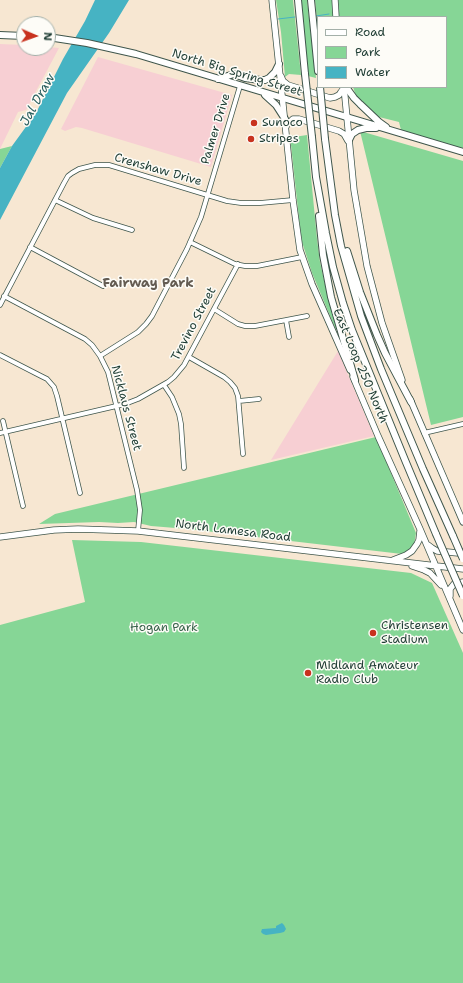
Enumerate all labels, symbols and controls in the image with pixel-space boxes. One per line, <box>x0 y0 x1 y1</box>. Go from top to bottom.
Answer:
north arrow <box>16 16 56 56</box>
legend <box>317 16 447 88</box>
text: Road <box>355 24 385 40</box>
text: N <box>40 32 55 41</box>
text: Park <box>355 44 381 60</box>
street label: North Big Spring Street <box>170 46 304 100</box>
text: Water <box>355 64 390 80</box>
water label: Jal Draw <box>17 71 59 129</box>
street label: Palmer Drive <box>198 92 234 166</box>
place label: Sunoco <box>262 116 303 130</box>
marker: Sunoco <box>249 118 259 128</box>
place label: Stripes <box>259 132 299 146</box>
marker: Stripes <box>246 134 256 144</box>
street label: Crenshaw Drive <box>113 151 203 189</box>
district label: Fairway Park <box>102 276 194 292</box>
street label: Trevino Street <box>169 285 219 363</box>
street label: East Loop 250 North <box>329 306 391 426</box>
street label: Nicklaus Street <box>108 364 144 452</box>
street label: North Lamesa Road <box>174 517 292 545</box>
place label: Christensen Stadium <box>381 619 448 647</box>
park label: Hogan Park <box>130 621 198 635</box>
marker: Christensen Stadium <box>368 628 378 638</box>
place label: Midland Amateur Radio Club <box>316 659 419 687</box>
marker: Midland Amateur Radio Club <box>303 668 313 678</box>

